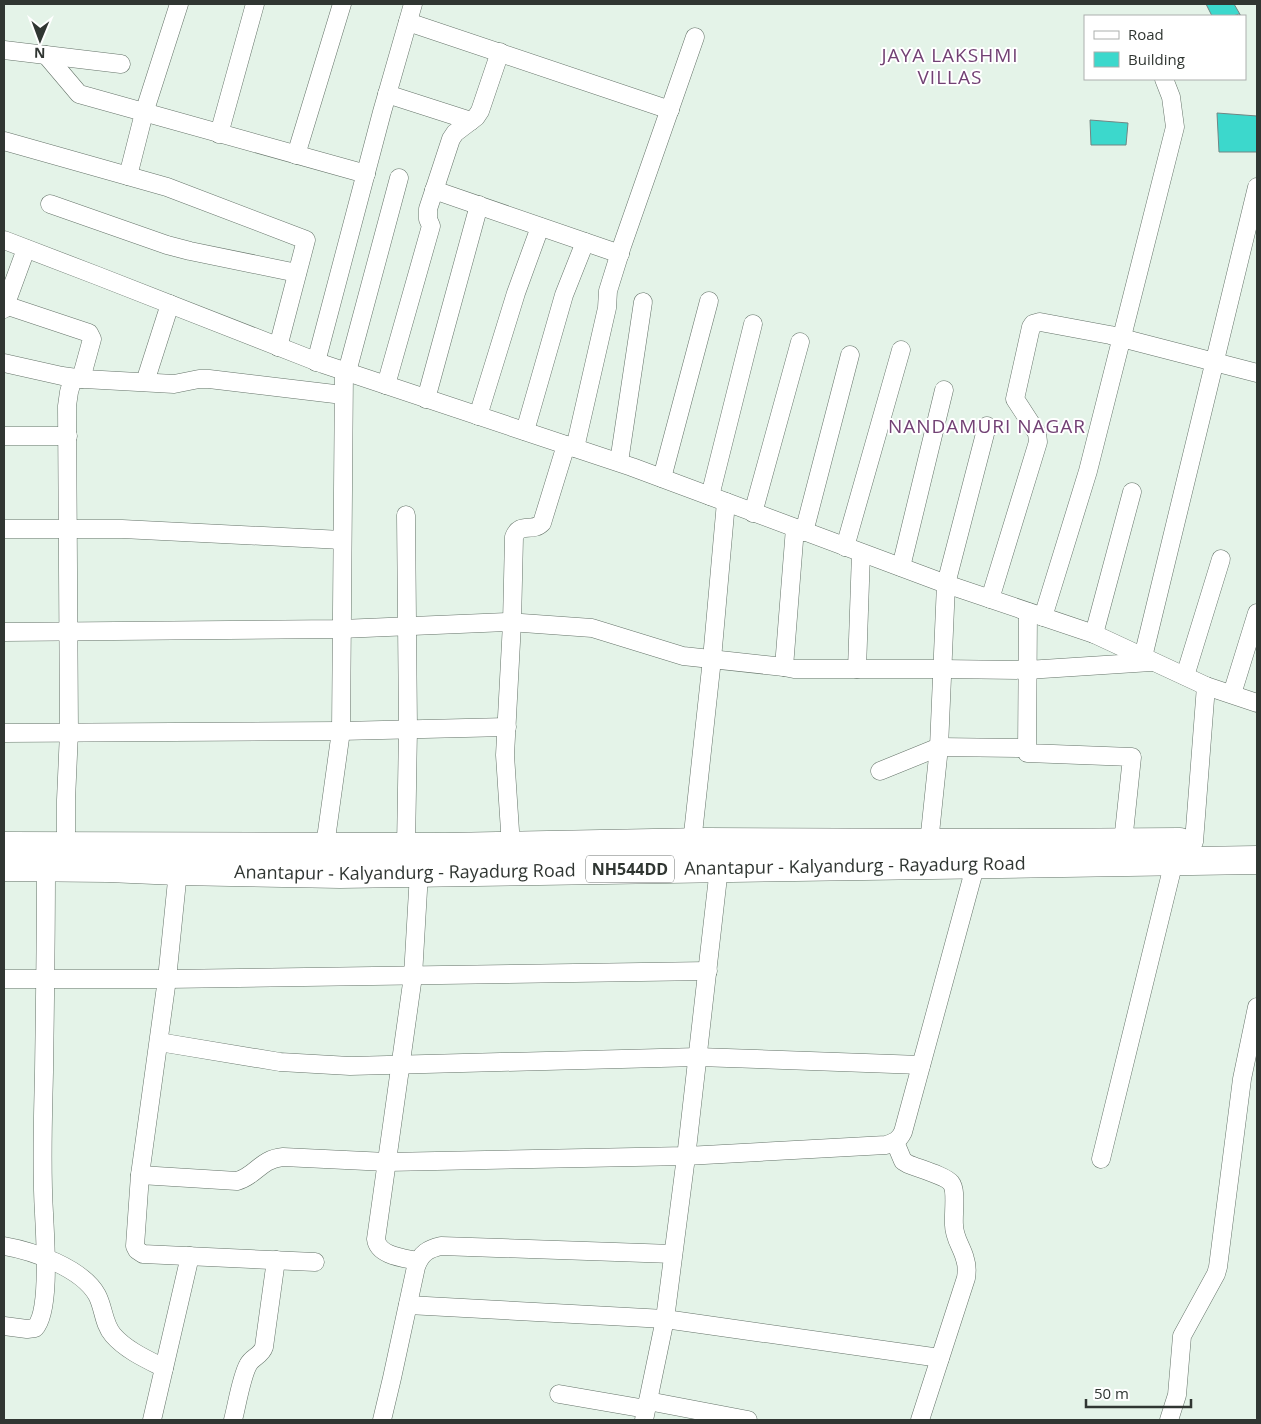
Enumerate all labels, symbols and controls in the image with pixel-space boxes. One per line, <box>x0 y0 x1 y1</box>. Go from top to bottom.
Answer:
north arrow <box>15 15 65 65</box>
legend <box>1084 15 1246 80</box>
text: Road <box>1128 24 1164 44</box>
district label: JAYA LAKSHMI VILLAS <box>879 42 1019 90</box>
text: N <box>34 44 46 63</box>
text: Building <box>1128 49 1185 69</box>
district label: NANDAMURI NAGAR <box>888 413 1086 439</box>
street label: Anantapur - Kalyandurg - Rayadurg Road <box>684 851 1026 880</box>
road number: NH544DD <box>586 856 674 882</box>
street label: Anantapur - Kalyandurg - Rayadurg Road <box>234 857 576 885</box>
scale bar <box>1086 1376 1191 1408</box>
text: 50 m <box>1094 1383 1129 1403</box>

